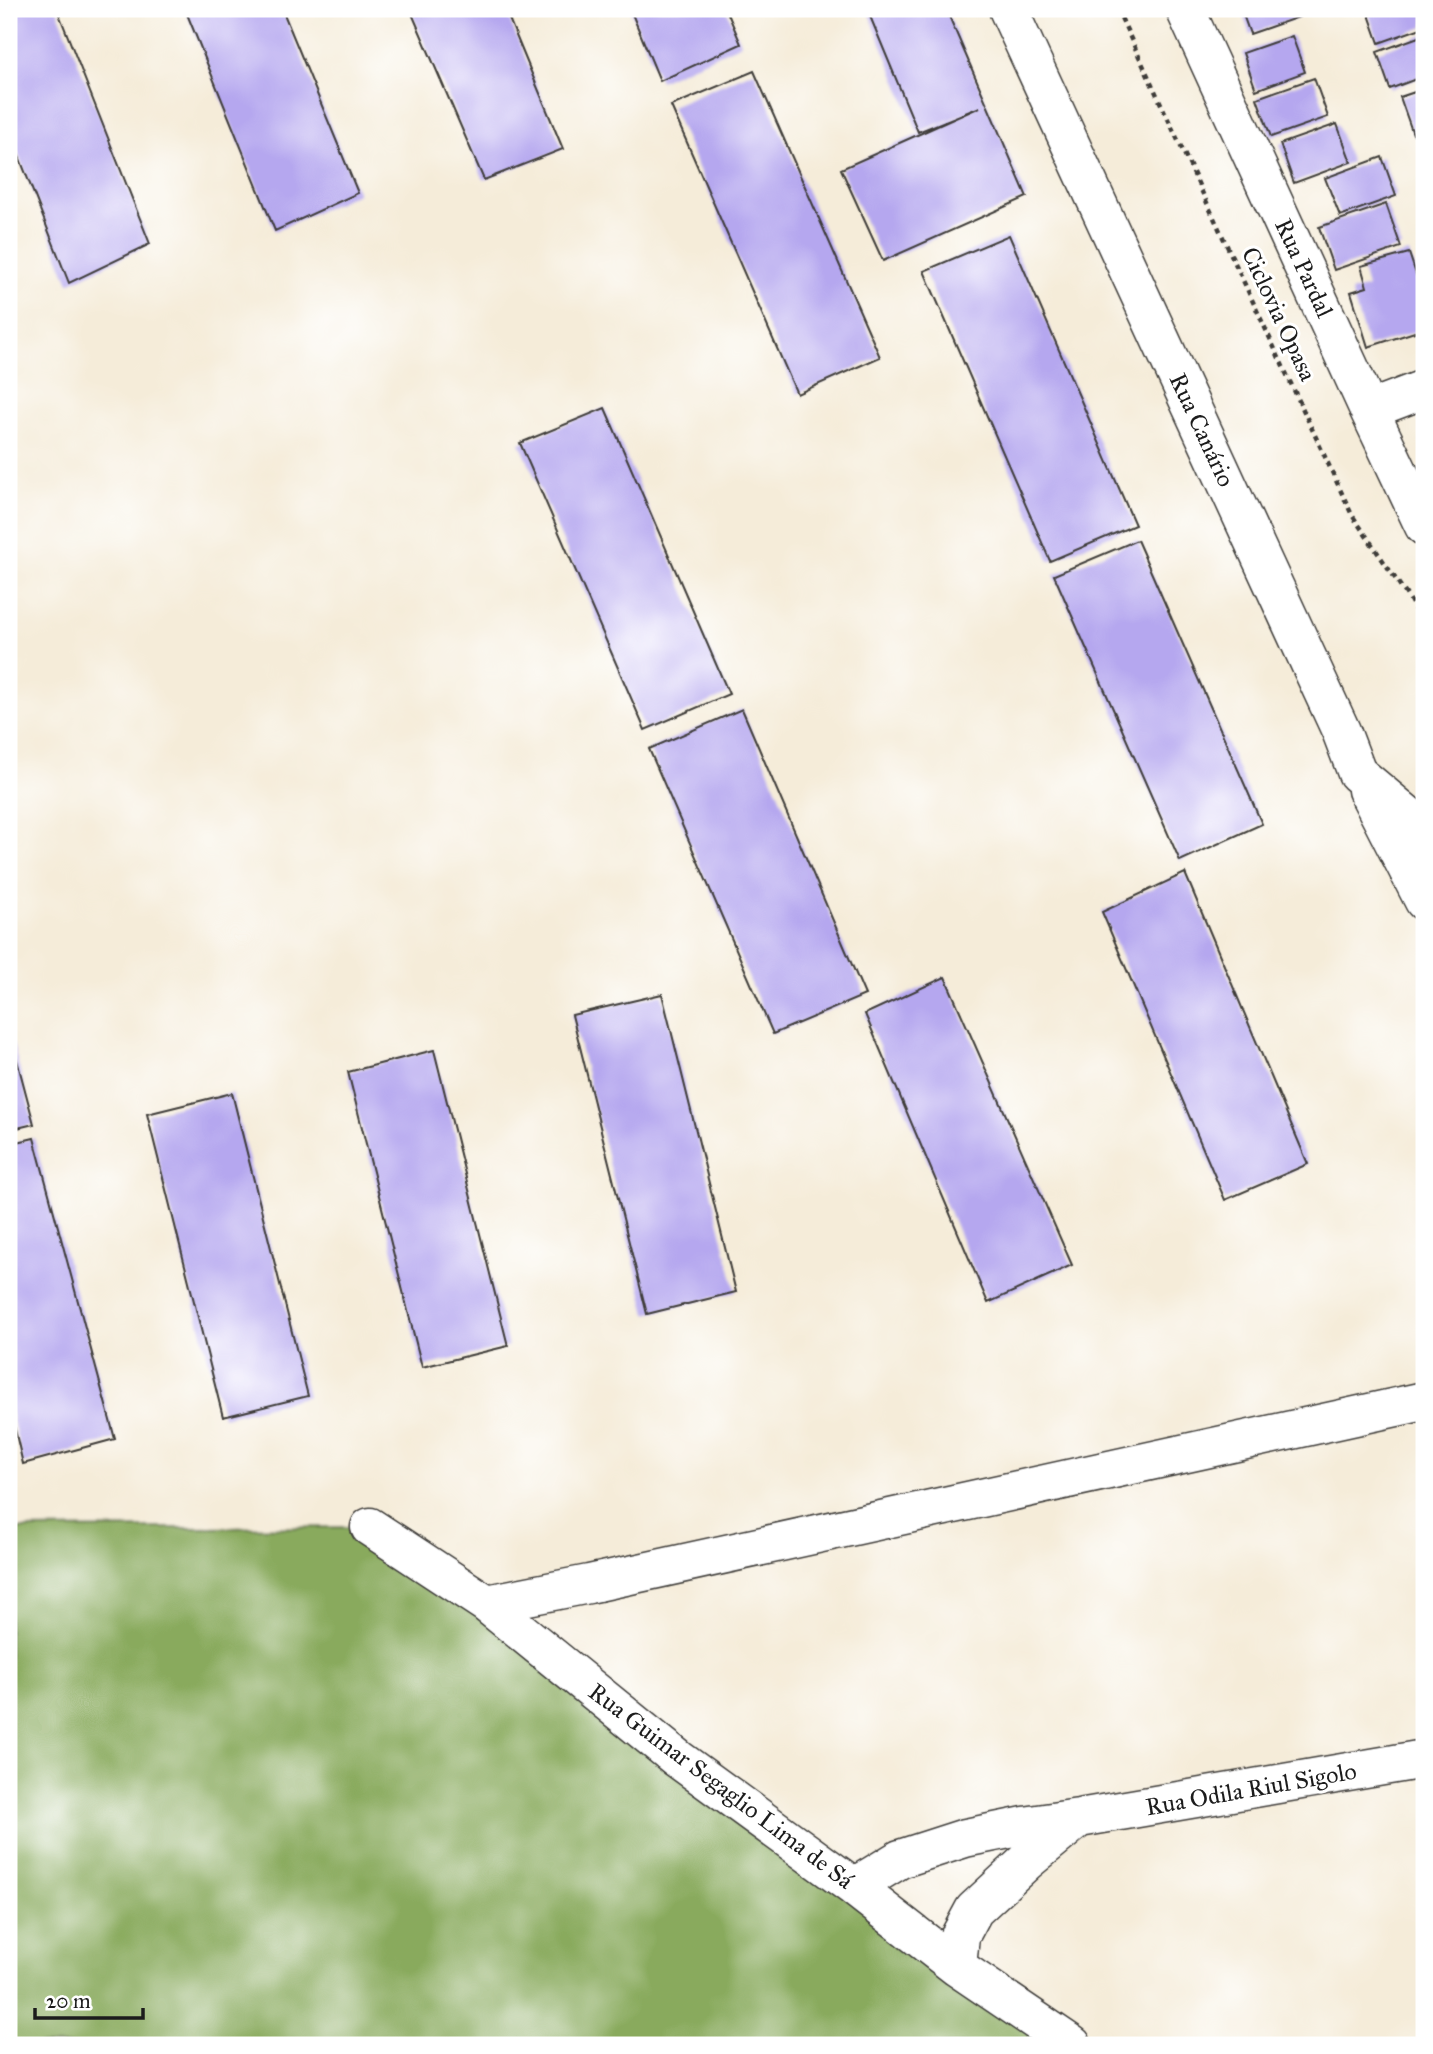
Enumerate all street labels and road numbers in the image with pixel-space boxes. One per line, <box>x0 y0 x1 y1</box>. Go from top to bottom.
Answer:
street label: Rua Pardal <box>1268 214 1340 323</box>
street label: Ciclovia Opasa <box>1235 242 1323 387</box>
street label: Rua Canário <box>1163 368 1241 492</box>
street label: Rua Guimar Segaglio Lima de Sá <box>583 1677 860 1896</box>
street label: Rua Odila Riul Sigolo <box>1143 1756 1359 1822</box>

